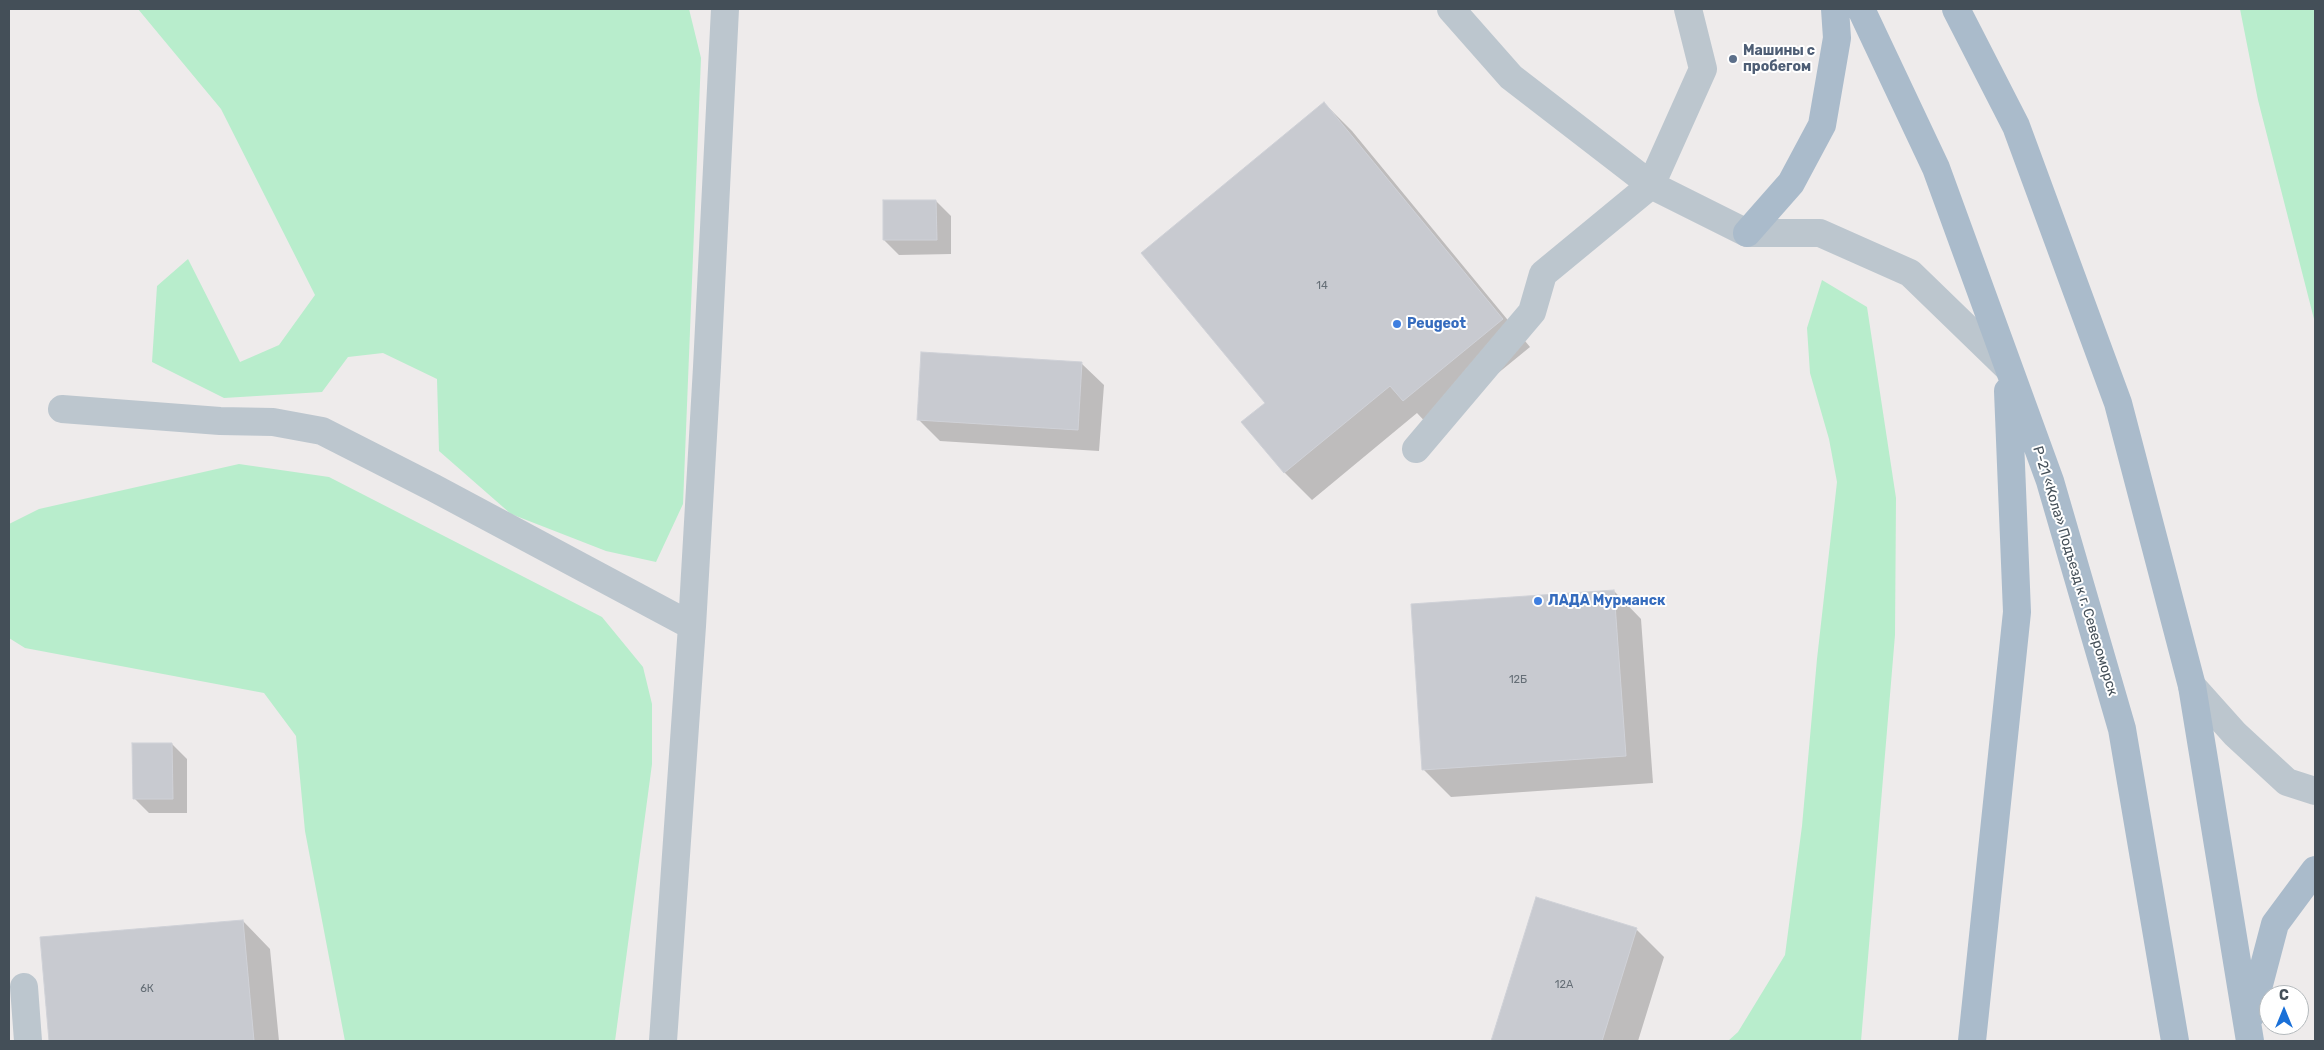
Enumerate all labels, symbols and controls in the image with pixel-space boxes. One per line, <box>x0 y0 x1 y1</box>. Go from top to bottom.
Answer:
place label: Машины с пробегом <box>1743 43 1815 75</box>
marker: Машины с пробегом <box>1727 53 1739 65</box>
house number: 14 <box>1316 279 1328 293</box>
place label: Peugeot <box>1407 316 1466 332</box>
marker: Peugeot <box>1391 318 1403 330</box>
street label: Р-21 «Кола» Подъезд к г. Североморск <box>2029 444 2121 698</box>
place label: ЛАДА Мурманск <box>1548 593 1665 609</box>
marker: ЛАДА Мурманск <box>1532 595 1544 607</box>
house number: 12Б <box>1509 673 1527 687</box>
house number: 12А <box>1555 978 1573 992</box>
house number: 6К <box>140 982 154 996</box>
north arrow <box>2259 985 2309 1035</box>
text: С <box>2279 987 2289 1004</box>

